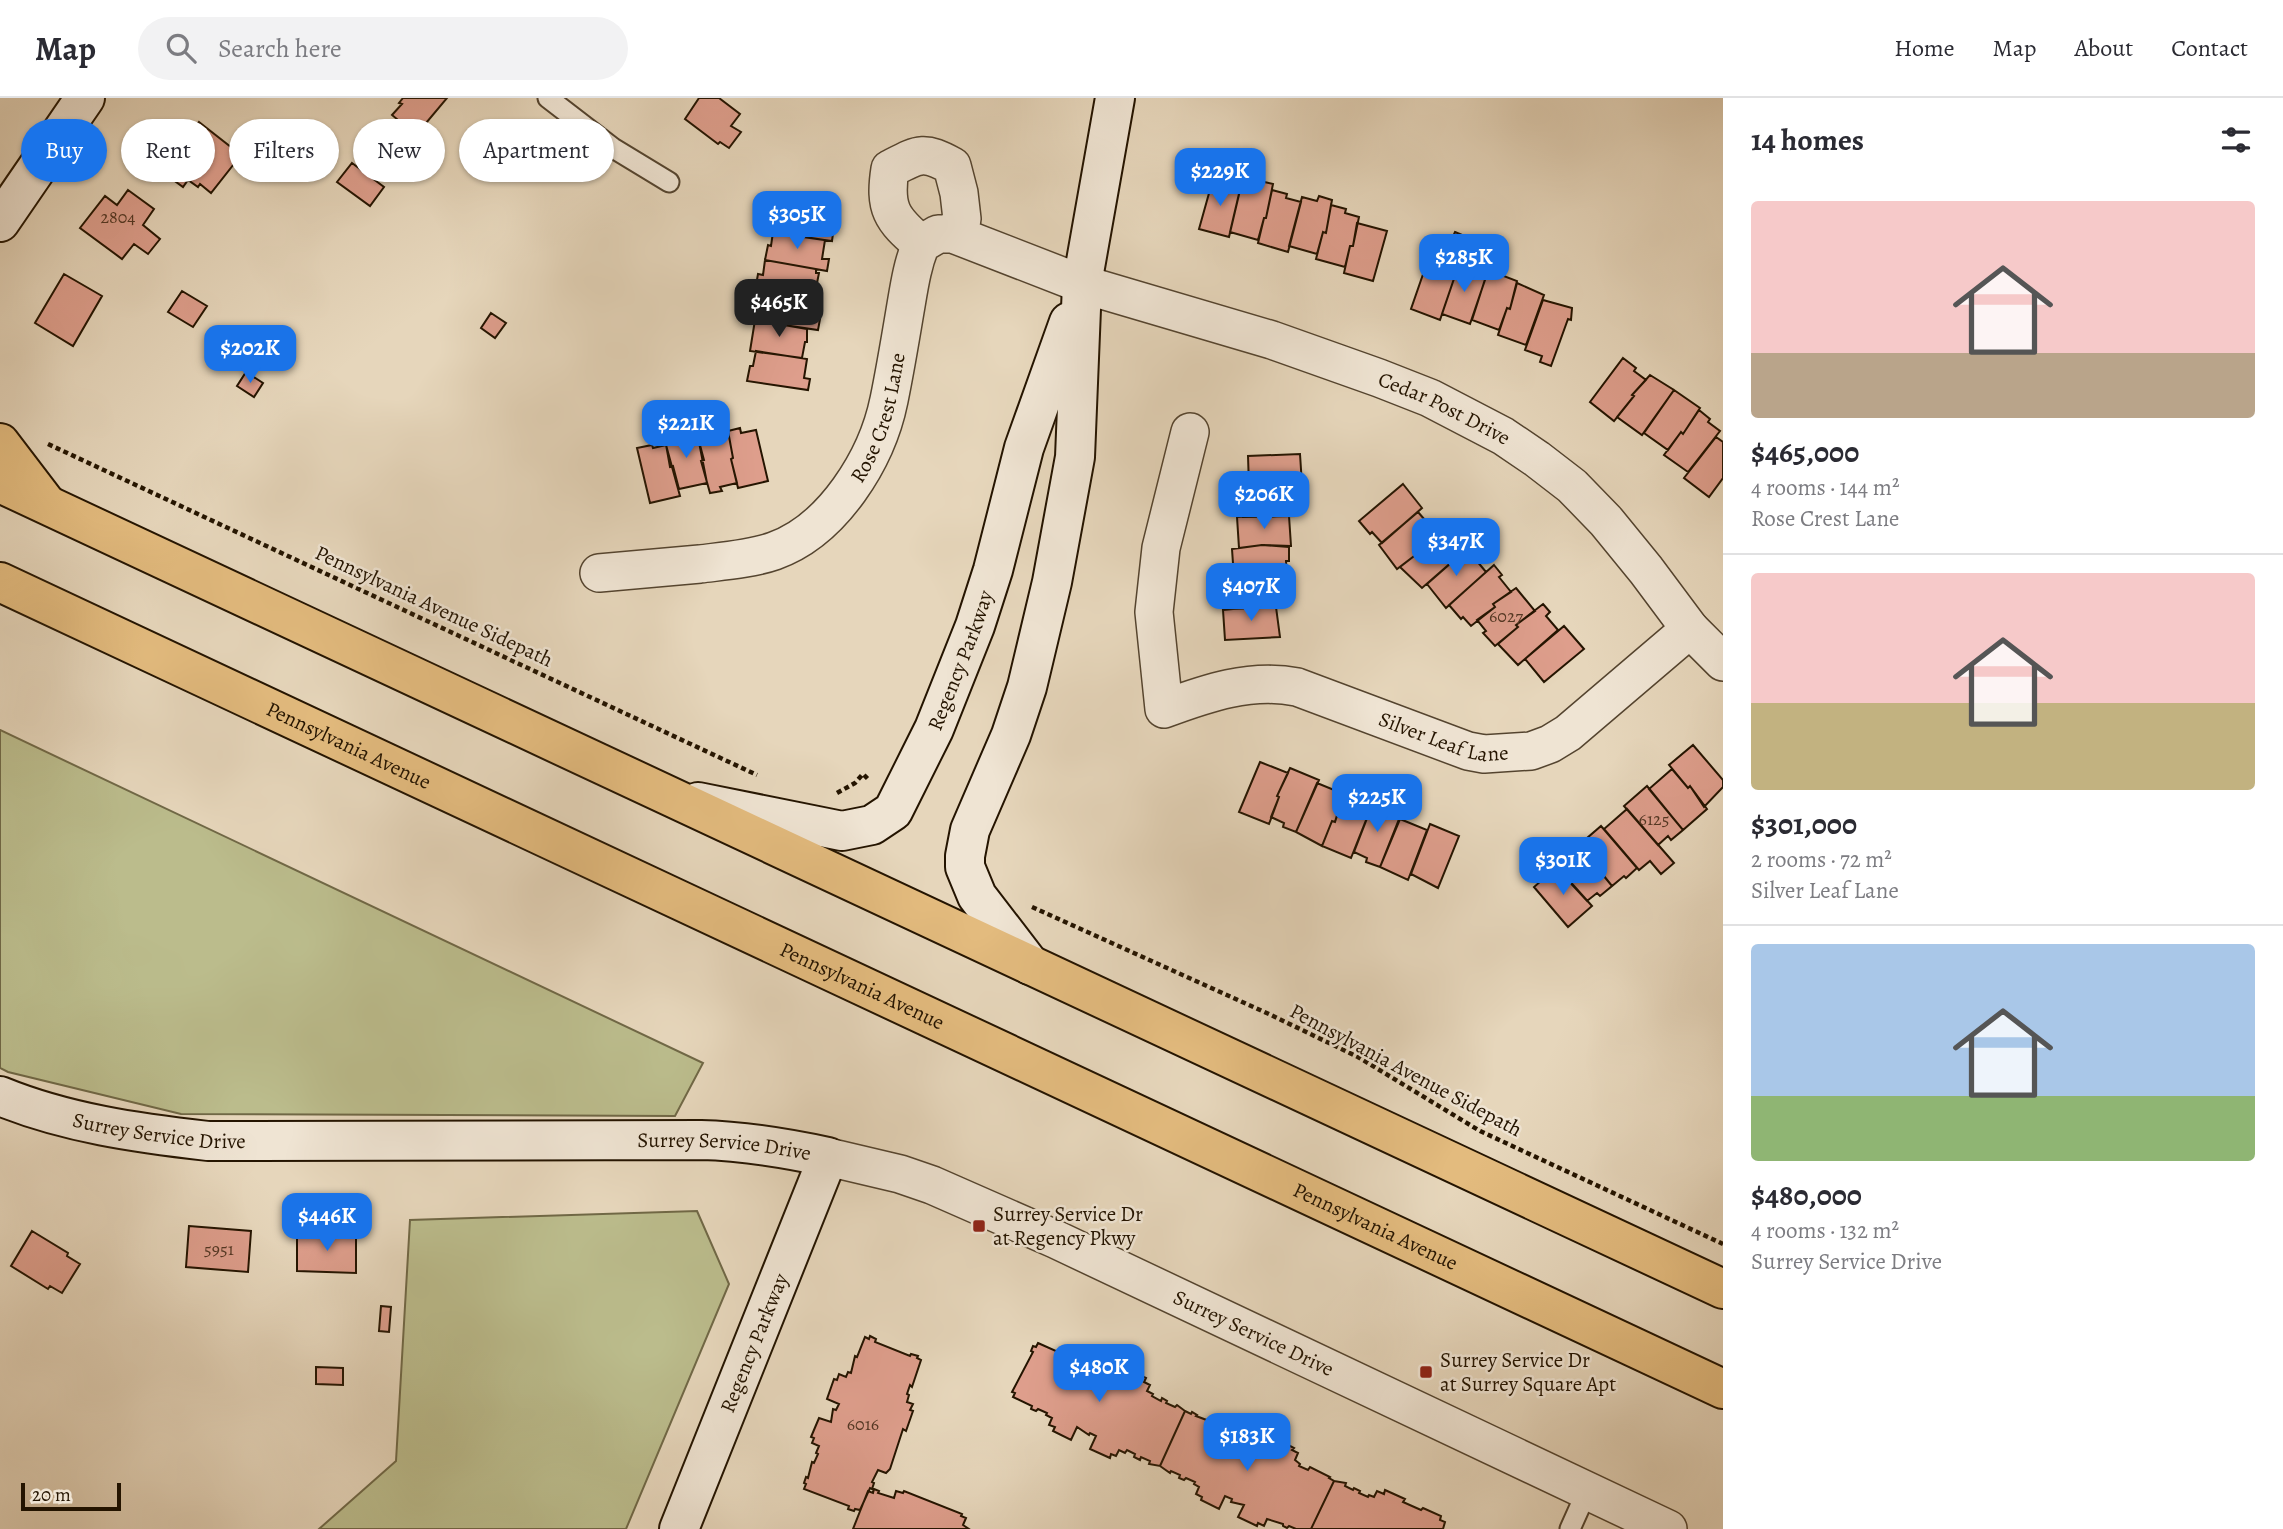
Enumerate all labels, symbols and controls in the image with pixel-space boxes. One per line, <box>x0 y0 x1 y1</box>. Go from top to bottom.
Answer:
search box <box>138 17 628 80</box>
text: Map <box>35 26 96 71</box>
icon: search <box>162 29 200 67</box>
text: Search here <box>218 31 342 66</box>
text: Home <box>1894 32 1955 64</box>
text: Map <box>1993 32 2037 64</box>
text: About <box>2075 32 2133 64</box>
text: Contact <box>2171 32 2248 64</box>
chip: Buy <box>21 119 107 182</box>
chip: Rent <box>121 119 215 182</box>
chip: Filters <box>229 119 339 182</box>
chip: New <box>353 119 445 182</box>
chip: Apartment <box>459 119 614 182</box>
text: 14 homes <box>1751 120 1864 160</box>
icon: filters <box>2217 121 2255 159</box>
pin: $229K <box>1171 148 1269 208</box>
text: $229K <box>1191 155 1249 186</box>
pin: $305K <box>748 192 846 251</box>
text: $305K <box>768 198 826 229</box>
house number: 2804 <box>100 205 136 229</box>
pin: $285K <box>1415 234 1513 294</box>
text: $285K <box>1435 241 1493 272</box>
icon: home <box>1940 247 2066 373</box>
pin: $465K <box>730 280 828 339</box>
text: $465K <box>750 286 808 317</box>
pin: $202K <box>201 326 299 385</box>
text: $202K <box>220 332 280 363</box>
street label: Rose Crest Lane <box>844 350 912 488</box>
street label: Cedar Post Drive <box>1374 365 1516 451</box>
pin: $221K <box>637 400 735 460</box>
text: $221K <box>658 407 714 438</box>
text: $465,000 <box>1751 432 1859 472</box>
pin: $206K <box>1215 472 1313 531</box>
text: 4 rooms · 144 m² <box>1751 472 1899 503</box>
text: $206K <box>1234 478 1294 509</box>
text: Rose Crest Lane <box>1751 503 1899 534</box>
pin: $347K <box>1407 518 1505 578</box>
text: $347K <box>1428 525 1484 556</box>
street label: Pennsylvania Avenue Sidepath <box>311 538 557 674</box>
pin: $407K <box>1202 564 1300 623</box>
text: $407K <box>1222 570 1280 601</box>
street label: Regency Parkway <box>921 586 1000 735</box>
house number: 6027 <box>1489 604 1523 628</box>
icon: home <box>1940 619 2066 745</box>
street label: Pennsylvania Avenue <box>262 695 436 796</box>
street label: Silver Leaf Lane <box>1375 705 1509 768</box>
pin: $225K <box>1328 774 1426 834</box>
text: $225K <box>1348 781 1406 812</box>
text: $301,000 <box>1751 804 1857 844</box>
house number: 6125 <box>1639 807 1669 831</box>
pin: $301K <box>1514 838 1612 897</box>
text: $301K <box>1535 844 1591 875</box>
text: 2 rooms · 72 m² <box>1751 844 1892 875</box>
text: Silver Leaf Lane <box>1751 875 1899 906</box>
street label: Pennsylvania Avenue <box>775 935 949 1036</box>
icon: home <box>1940 990 2066 1116</box>
street label: Pennsylvania Avenue Sidepath <box>1285 997 1527 1143</box>
street label: Surrey Service Drive <box>70 1106 246 1156</box>
street label: Surrey Service Drive <box>637 1126 813 1167</box>
text: $480,000 <box>1751 1175 1862 1215</box>
street label: Pennsylvania Avenue <box>1289 1176 1463 1277</box>
pin: $446K <box>278 1194 376 1253</box>
text: $446K <box>298 1200 356 1231</box>
place label: Surrey Service Dr at Regency Pkwy <box>993 1200 1143 1252</box>
text: 4 rooms · 132 m² <box>1751 1215 1899 1246</box>
marker: Surrey Service Dr at Regency Pkwy <box>971 1218 987 1234</box>
house number: 5951 <box>204 1237 234 1261</box>
text: Surrey Service Drive <box>1751 1246 1942 1277</box>
street label: Regency Parkway <box>713 1269 795 1417</box>
street label: Surrey Service Drive <box>1169 1283 1339 1383</box>
pin: $480K <box>1050 1344 1148 1404</box>
place label: Surrey Service Dr at Surrey Square Apt <box>1440 1346 1616 1398</box>
text: $480K <box>1069 1351 1129 1382</box>
marker: Surrey Service Dr at Surrey Square Apt <box>1418 1364 1434 1380</box>
house number: 6016 <box>847 1412 879 1436</box>
pin: $183K <box>1198 1414 1296 1473</box>
text: $183K <box>1220 1420 1275 1451</box>
scale bar <box>21 1480 121 1512</box>
text: 20 m <box>32 1482 71 1508</box>

